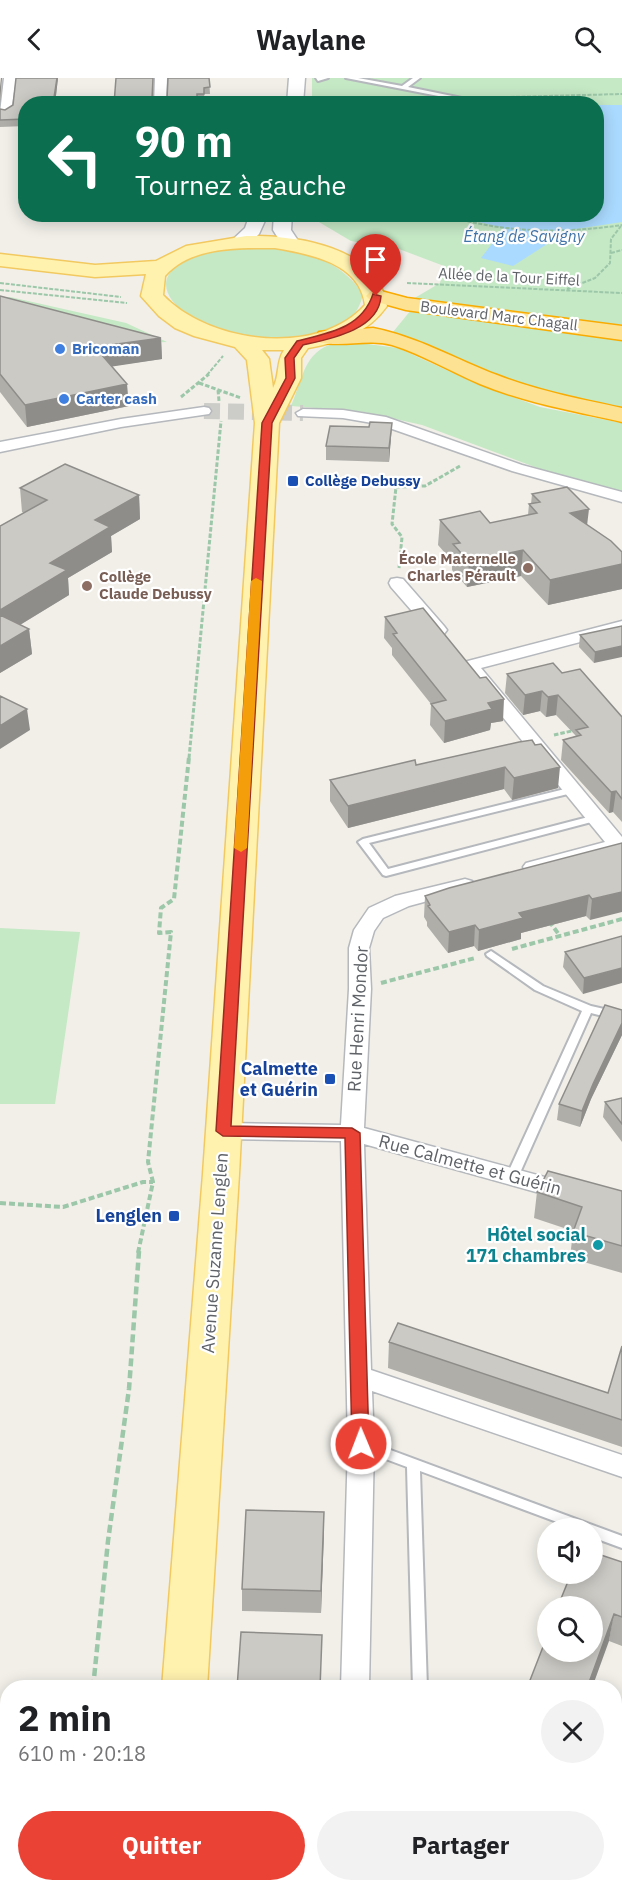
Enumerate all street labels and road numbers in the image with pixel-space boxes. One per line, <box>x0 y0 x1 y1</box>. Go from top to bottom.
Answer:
street label: Allée de la Tour Eiffel <box>438 263 580 290</box>
street label: Boulevard Marc Chagall <box>419 296 579 335</box>
street label: Rue Henri Mondor <box>342 945 373 1093</box>
street label: Rue Calmette et Guérin <box>376 1129 564 1200</box>
street label: Avenue Suzanne Lenglen <box>196 1152 233 1354</box>

